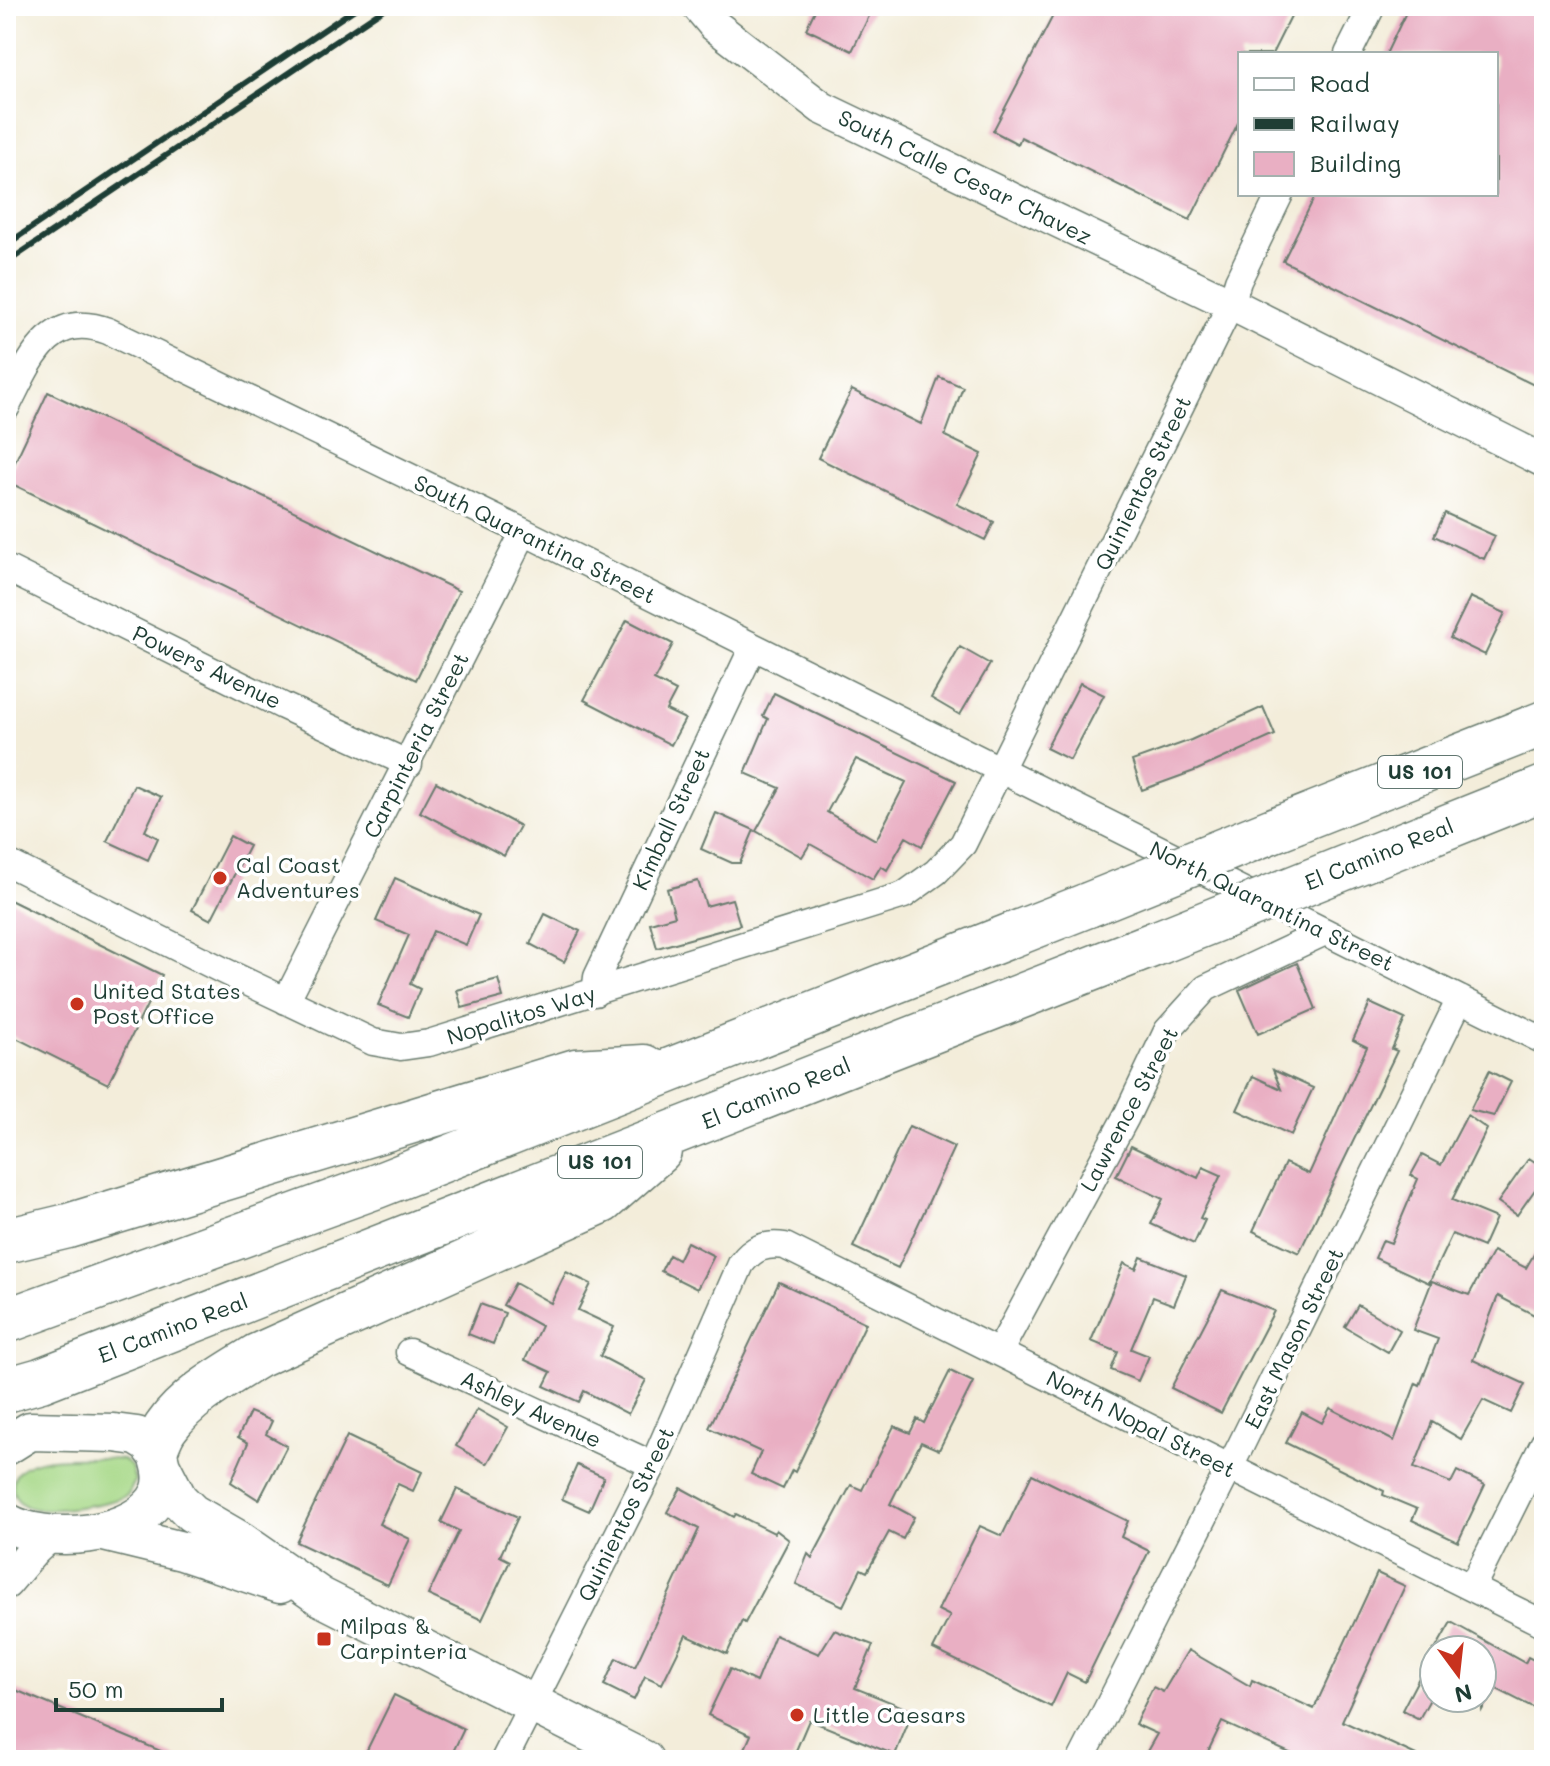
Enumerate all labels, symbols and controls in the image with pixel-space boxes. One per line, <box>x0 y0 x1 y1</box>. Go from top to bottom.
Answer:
legend <box>1238 52 1498 196</box>
text: Road <box>1310 67 1370 98</box>
street label: South Calle Cesar Chavez <box>834 102 1097 251</box>
text: Railway <box>1310 107 1400 138</box>
text: Building <box>1310 147 1401 178</box>
street label: Quinientos Street <box>1088 391 1197 575</box>
street label: South Quarantina Street <box>409 467 661 610</box>
street label: Powers Avenue <box>128 618 286 715</box>
street label: Carpinteria Street <box>356 647 475 843</box>
street label: Kimball Street <box>625 743 716 894</box>
road number: US 101 <box>1378 756 1462 788</box>
street label: El Camino Real <box>1300 810 1458 897</box>
street label: North Quarantina Street <box>1145 834 1399 977</box>
place label: Cal Coast Adventures <box>236 850 360 904</box>
marker: Cal Coast Adventures <box>211 869 229 887</box>
place label: United States Post Office <box>93 976 241 1030</box>
street label: Nopalitos Way <box>443 978 599 1051</box>
marker: United States Post Office <box>68 995 86 1013</box>
street label: Lawrence Street <box>1073 1021 1184 1196</box>
street label: El Camino Real <box>697 1049 855 1136</box>
road number: US 101 <box>558 1146 642 1178</box>
street label: East Mason Street <box>1237 1242 1350 1433</box>
street label: El Camino Real <box>94 1286 252 1369</box>
street label: Ashley Avenue <box>456 1363 606 1454</box>
street label: North Nopal Street <box>1042 1363 1241 1484</box>
street label: Quinientos Street <box>571 1422 680 1606</box>
place label: Milpas & Carpinteria <box>340 1611 468 1665</box>
marker: Milpas & Carpinteria <box>315 1630 333 1648</box>
north arrow <box>1418 1634 1498 1714</box>
scale bar <box>56 1662 222 1712</box>
text: 50 m <box>68 1673 124 1704</box>
text: N <box>1451 1678 1475 1710</box>
place label: Little Caesars <box>813 1700 966 1729</box>
marker: Little Caesars <box>788 1706 806 1724</box>

